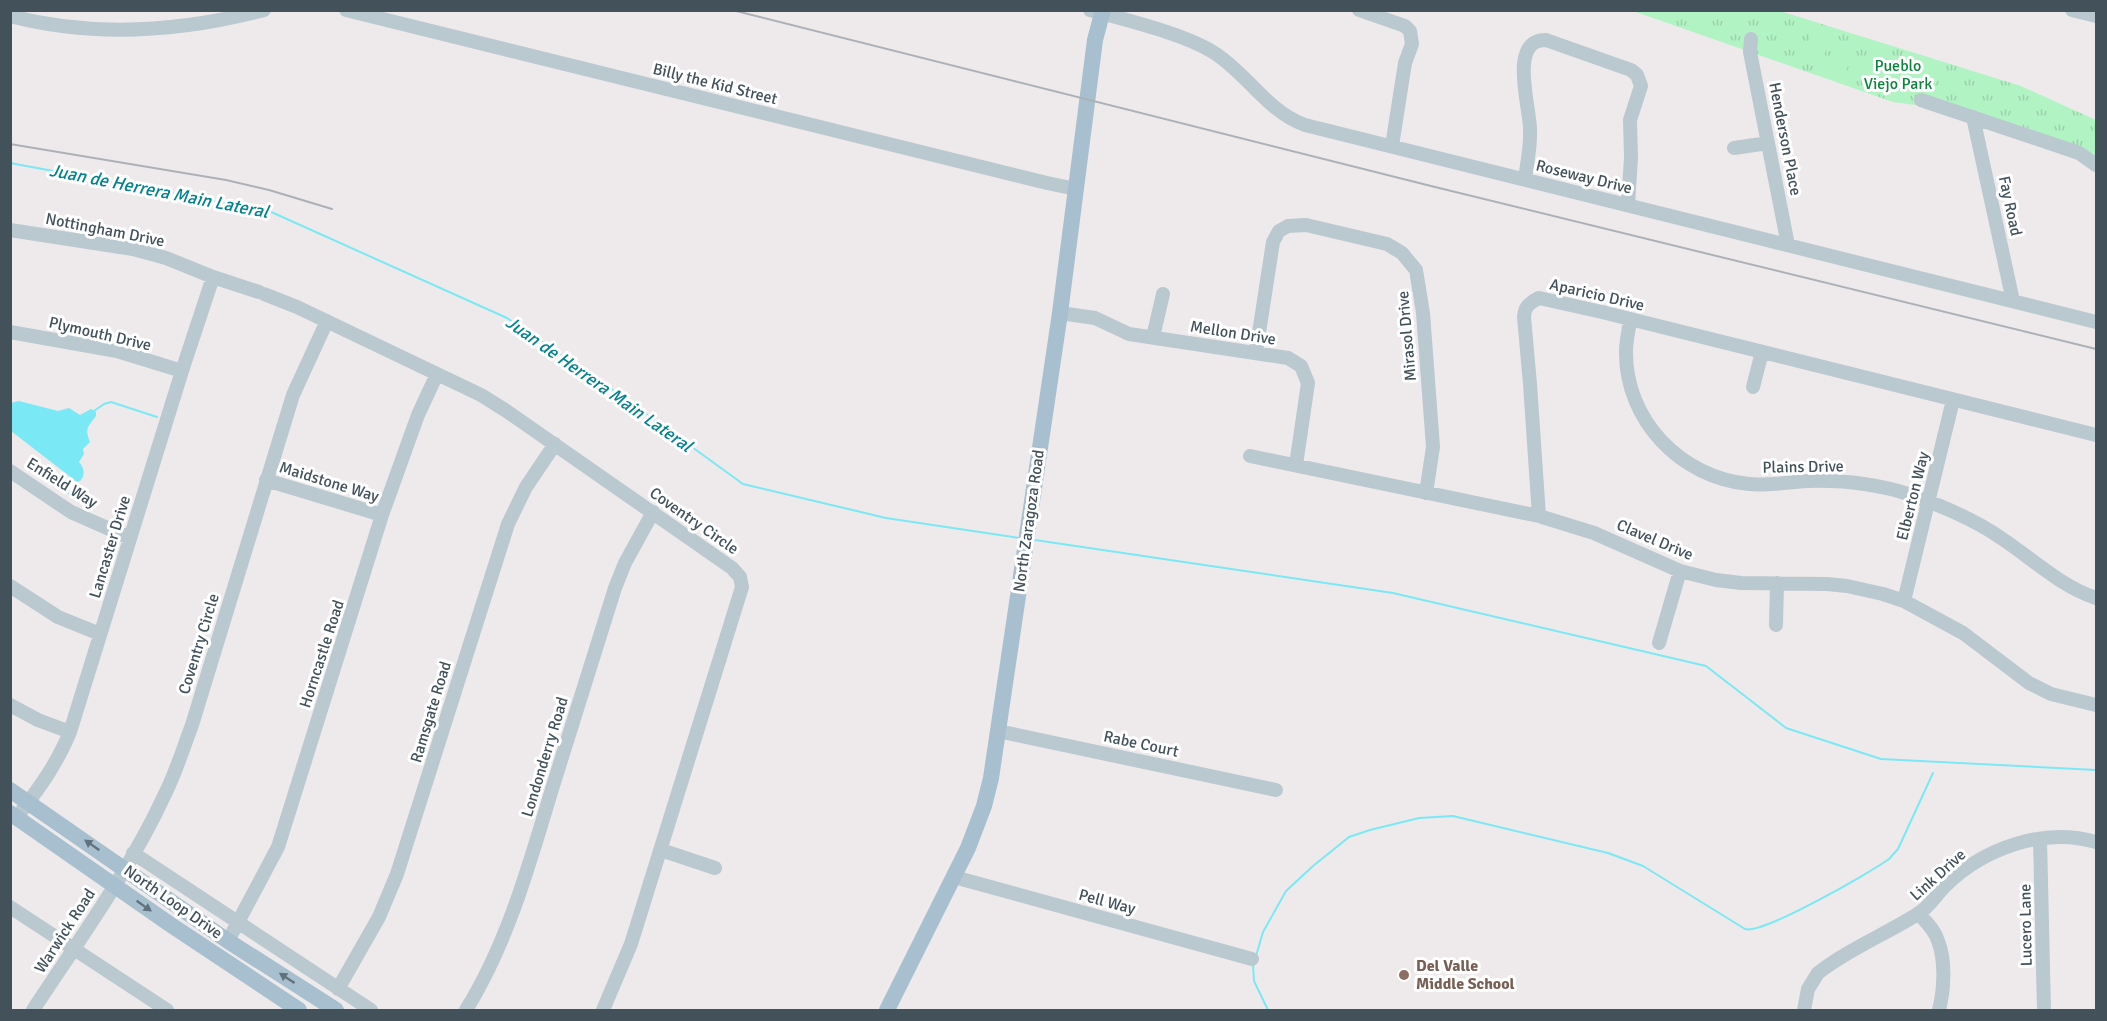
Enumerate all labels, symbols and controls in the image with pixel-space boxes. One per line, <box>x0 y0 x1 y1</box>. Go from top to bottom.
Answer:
park label: Pueblo Viejo Park <box>1864 56 1932 94</box>
street label: Billy the Kid Street <box>651 59 780 109</box>
street label: Henderson Place <box>1764 81 1806 197</box>
street label: Roseway Drive <box>1534 155 1634 199</box>
water label: Juan de Herrera Main Lateral <box>48 159 272 223</box>
street label: Fay Road <box>1994 174 2026 238</box>
street label: Nottingham Drive <box>44 209 166 251</box>
street label: Aparicio Drive <box>1548 274 1646 316</box>
street label: Mirasol Drive <box>1393 290 1421 382</box>
water label: Juan de Herrera Main Lateral <box>502 311 698 458</box>
street label: Plymouth Drive <box>47 313 153 355</box>
street label: Mellon Drive <box>1189 316 1277 350</box>
street label: North Zaragoza Road <box>1009 449 1049 593</box>
street label: Elberton Way <box>1892 449 1934 542</box>
street label: Enfield Way <box>23 453 102 513</box>
street label: Plains Drive <box>1762 456 1844 478</box>
street label: Maidstone Way <box>277 457 382 507</box>
street label: Coventry Circle <box>646 483 742 559</box>
street label: Lancaster Drive <box>85 493 135 601</box>
street label: Clavel Drive <box>1614 515 1696 565</box>
street label: Coventry Circle <box>174 591 224 697</box>
street label: Horncastle Road <box>295 598 349 710</box>
street label: Ramsgate Road <box>406 659 456 765</box>
street label: Londonderry Road <box>517 695 573 819</box>
street label: Rabe Court <box>1102 726 1181 762</box>
one-way arrow <box>84 839 100 851</box>
street label: Link Drive <box>1906 845 1970 905</box>
street label: North Loop Drive <box>120 861 226 943</box>
street label: Lucero Lane <box>2015 884 2037 966</box>
street label: Warwick Road <box>30 885 100 977</box>
street label: Pell Way <box>1076 885 1138 919</box>
one-way arrow <box>136 900 152 912</box>
place label: Del Valle Middle School <box>1416 956 1515 994</box>
marker: Del Valle Middle School <box>1397 968 1411 982</box>
one-way arrow <box>279 973 296 984</box>

